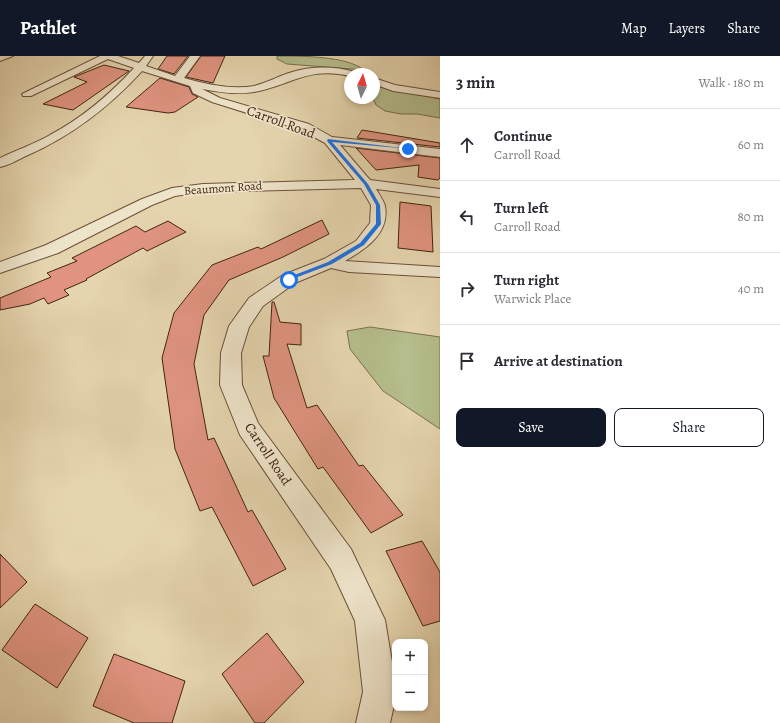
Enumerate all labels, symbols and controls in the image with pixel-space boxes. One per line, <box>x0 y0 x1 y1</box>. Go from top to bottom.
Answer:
text: Pathlet <box>20 15 76 41</box>
text: Map <box>621 19 647 38</box>
text: Layers <box>669 19 705 38</box>
text: Share <box>727 19 760 38</box>
north arrow <box>344 68 380 104</box>
text: 3 min <box>456 71 495 94</box>
text: Walk · 180 m <box>698 74 764 91</box>
street label: Carroll Road <box>244 101 318 143</box>
text: Continue <box>494 126 552 146</box>
icon: ahead <box>456 134 478 156</box>
text: 60 m <box>738 136 764 153</box>
route end <box>399 140 417 158</box>
text: Carroll Road <box>494 146 560 163</box>
street label: Beaumont Road <box>183 177 263 199</box>
text: Turn left <box>494 198 549 218</box>
icon: left <box>456 206 478 228</box>
text: 80 m <box>737 208 764 225</box>
text: Carroll Road <box>494 218 560 235</box>
text: Turn right <box>494 270 559 290</box>
route start <box>280 271 298 289</box>
icon: right <box>456 278 478 300</box>
text: 40 m <box>738 280 764 297</box>
text: Warwick Place <box>494 290 571 307</box>
icon: arrive <box>456 350 478 372</box>
text: Arrive at destination <box>494 351 623 371</box>
button: Save <box>456 408 606 447</box>
button: Share <box>614 408 764 447</box>
street label: Carroll Road <box>240 419 296 489</box>
map controls <box>392 639 428 711</box>
button: + <box>392 639 428 675</box>
button: − <box>392 675 428 711</box>

